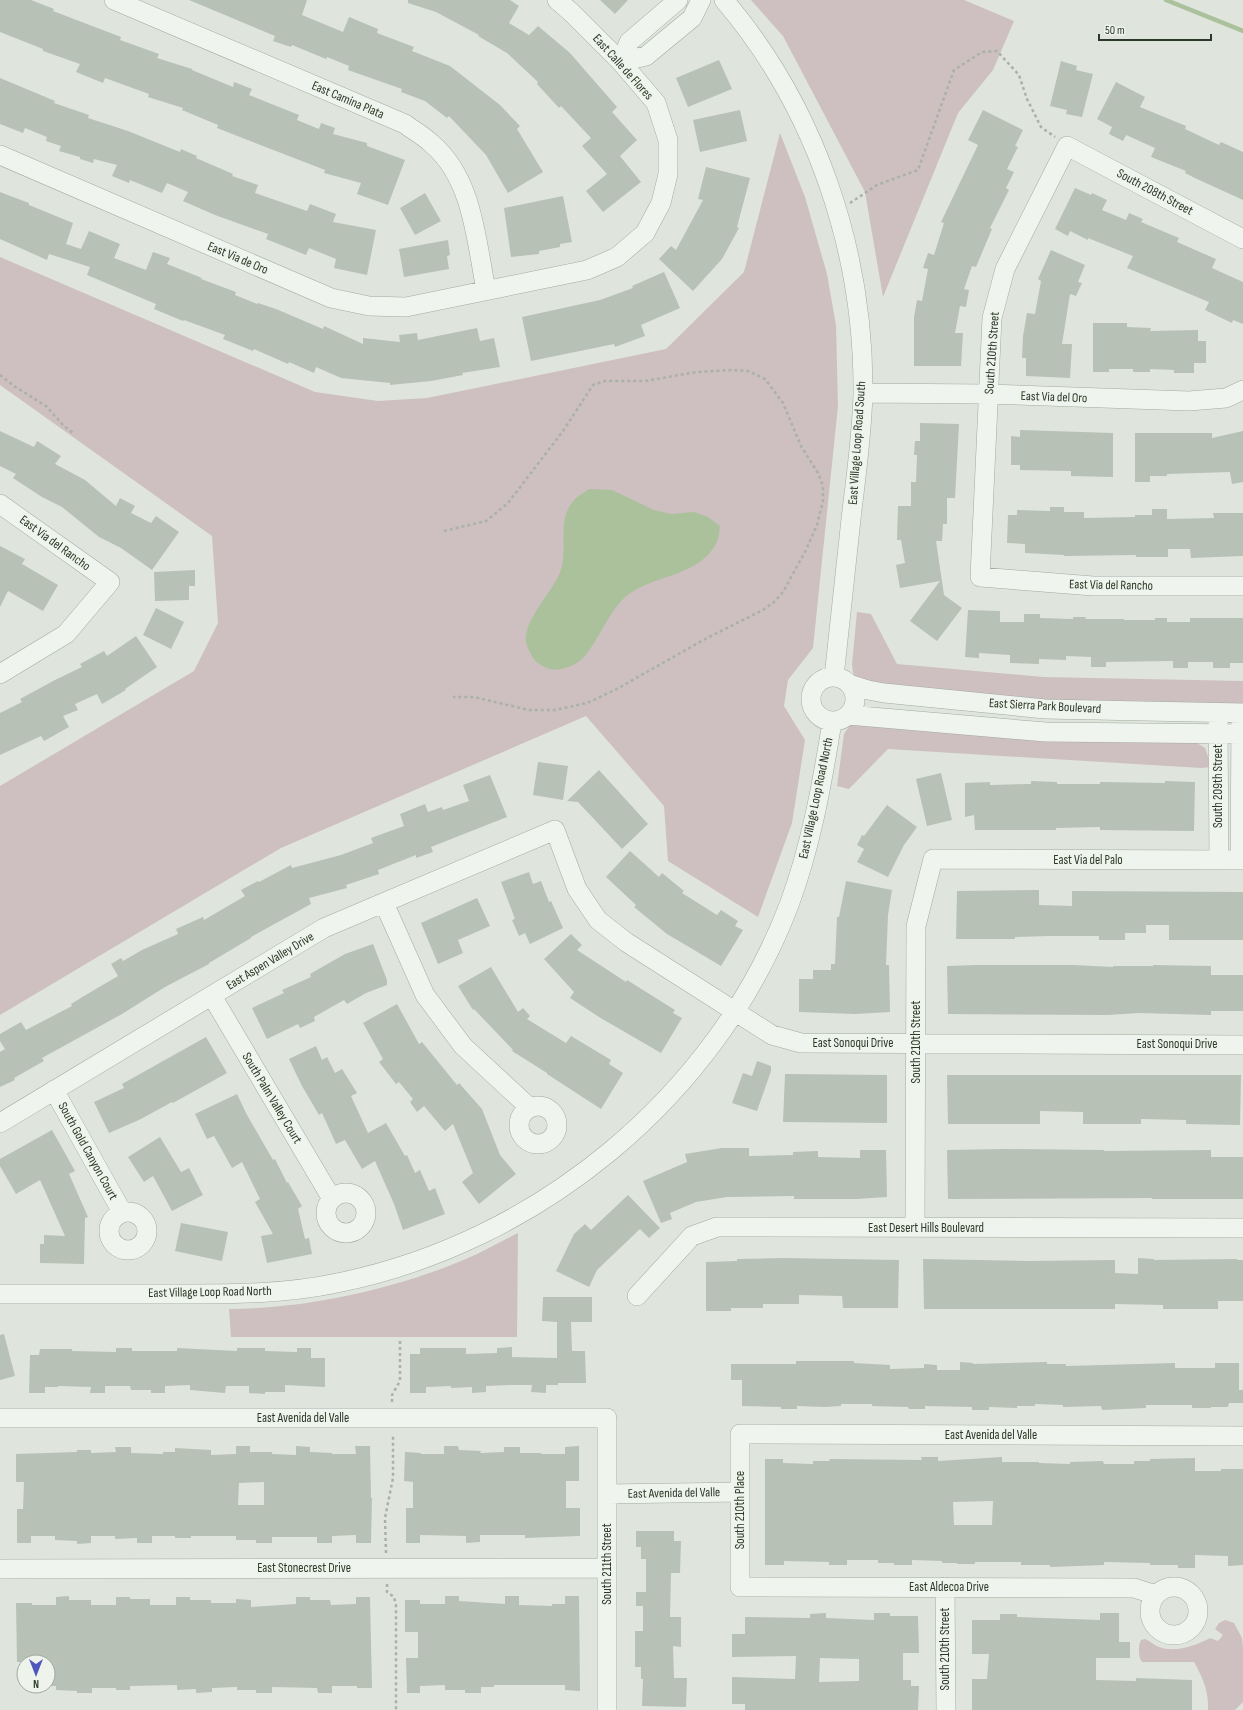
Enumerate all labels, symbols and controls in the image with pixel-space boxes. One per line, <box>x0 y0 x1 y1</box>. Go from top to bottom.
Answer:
scale bar <box>1099 16 1211 42</box>
text: 50 m <box>1105 23 1125 38</box>
street label: East Calle de Flores <box>589 31 657 103</box>
street label: East Camina Plata <box>309 78 387 122</box>
street label: South 208th Street <box>1114 165 1196 219</box>
street label: East Via de Oro <box>205 238 271 278</box>
street label: South 210th Street <box>981 311 1003 395</box>
street label: East Village Loop Road South <box>845 381 869 505</box>
street label: East Via del Oro <box>1020 388 1088 406</box>
street label: East Via del Rancho <box>16 512 94 574</box>
street label: East Via del Rancho <box>1069 576 1153 594</box>
street label: East Sierra Park Boulevard <box>988 695 1102 717</box>
street label: East Village Loop Road North <box>795 736 837 860</box>
street label: South 209th Street <box>1210 744 1226 828</box>
street label: East Via del Palo <box>1053 852 1123 868</box>
street label: East Aspen Valley Drive <box>223 928 317 994</box>
street label: South 210th Street <box>908 1001 924 1083</box>
street label: East Sonoqui Drive <box>813 1035 893 1051</box>
street label: East Sonoqui Drive <box>1137 1036 1217 1052</box>
street label: South Palm Valley Court <box>238 1050 306 1147</box>
street label: South Gold Canyon Court <box>55 1099 121 1203</box>
street label: East Desert Hills Boulevard <box>868 1220 984 1236</box>
street label: East Village Loop Road North <box>148 1283 272 1301</box>
street label: East Avenida del Valle <box>257 1410 349 1426</box>
street label: East Avenida del Valle <box>945 1427 1037 1443</box>
street label: South 210th Place <box>732 1471 748 1549</box>
street label: East Avenida del Valle <box>628 1484 720 1502</box>
street label: South 211th Street <box>599 1523 615 1605</box>
street label: East Stonecrest Drive <box>257 1560 351 1576</box>
street label: East Aldecoa Drive <box>909 1579 989 1595</box>
street label: South 210th Street <box>937 1608 953 1690</box>
north arrow <box>16 1654 56 1694</box>
text: N <box>33 1677 39 1690</box>

